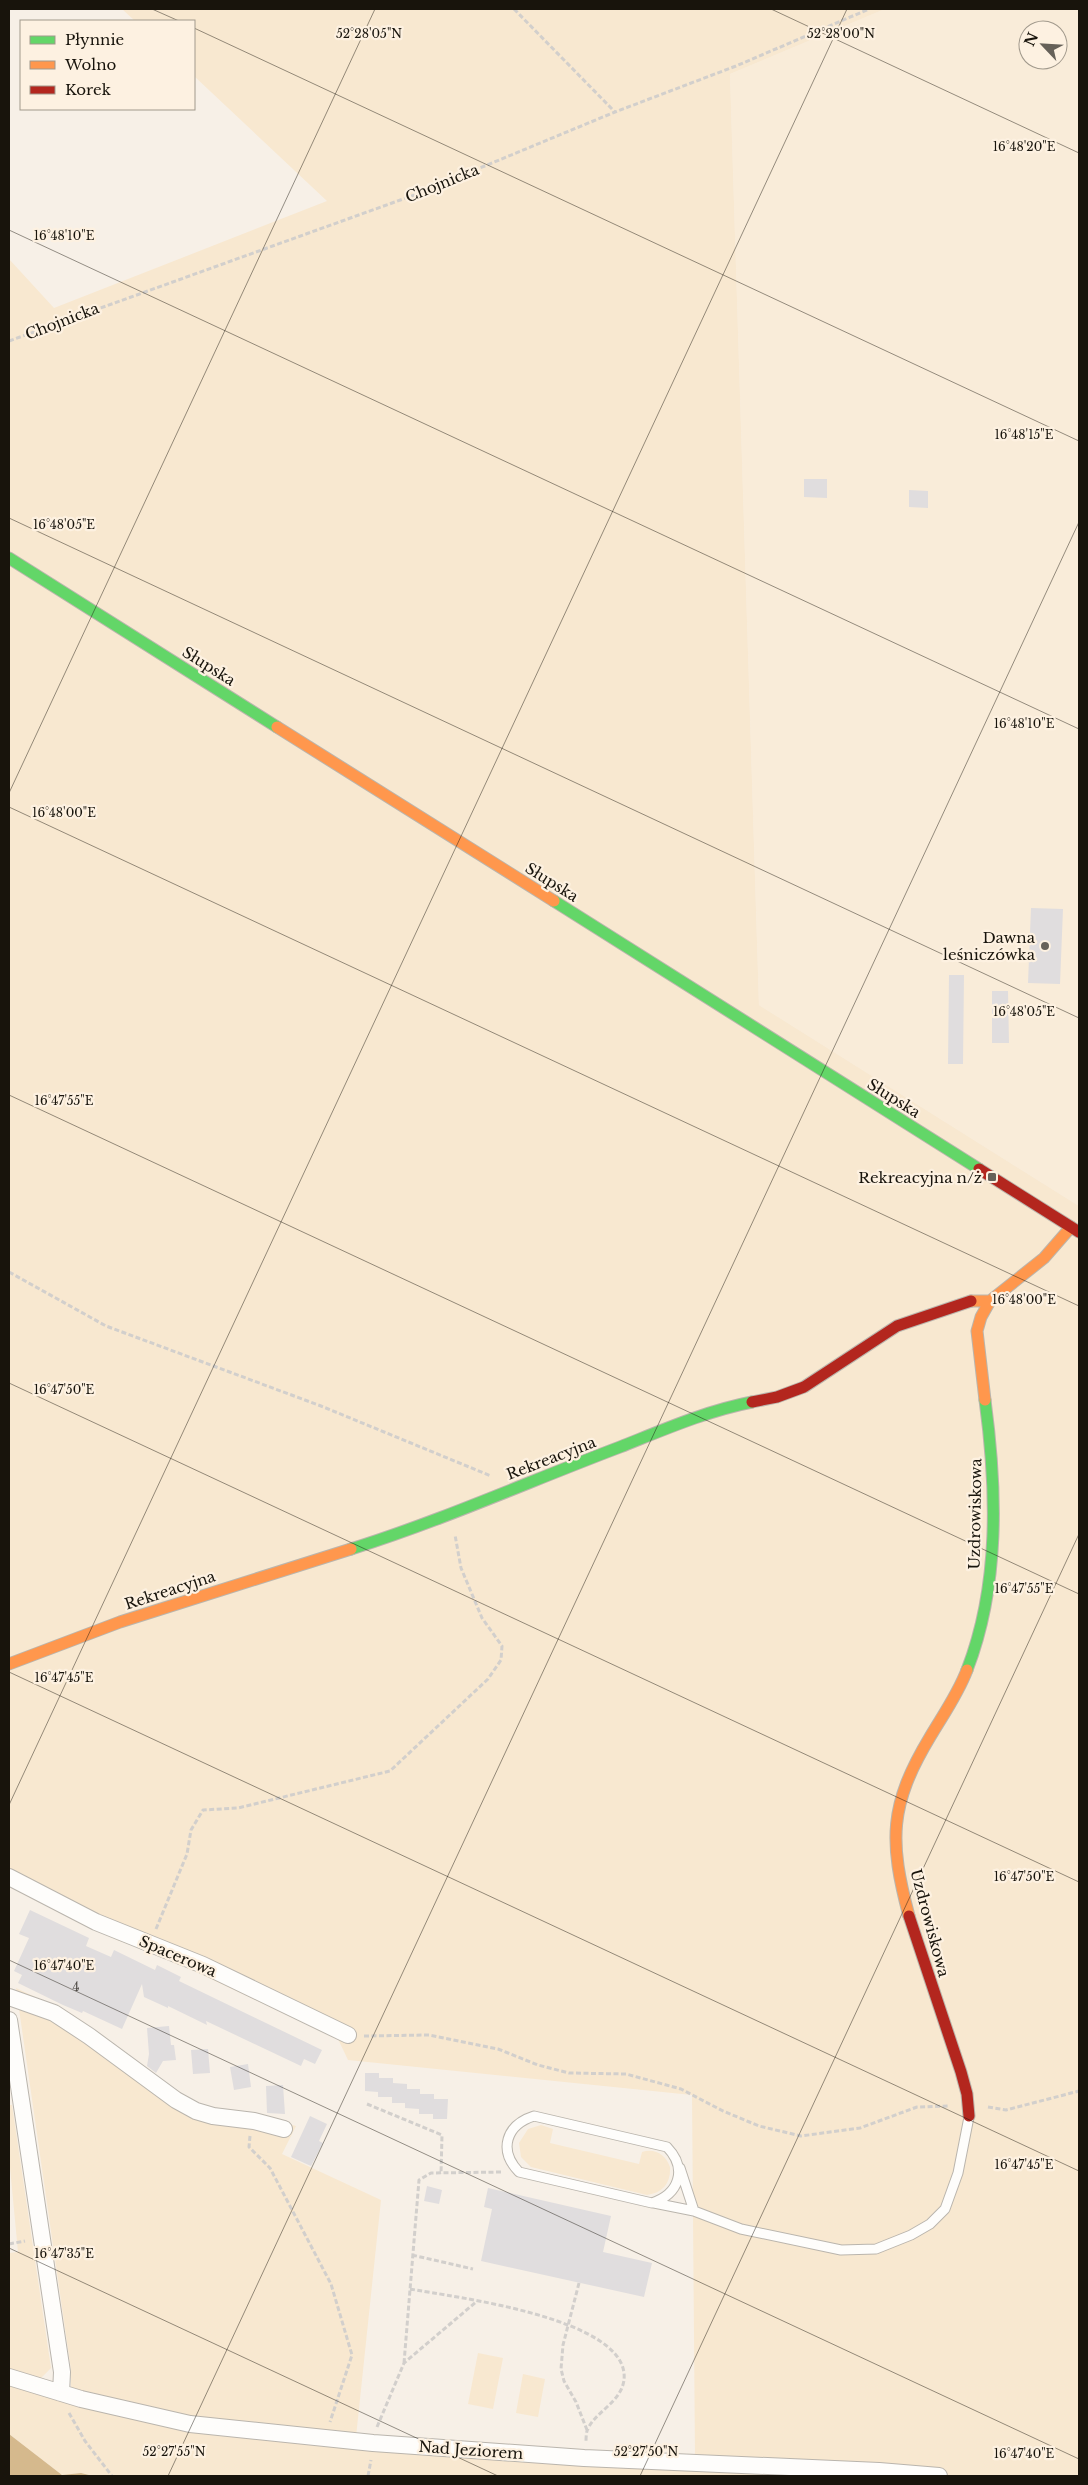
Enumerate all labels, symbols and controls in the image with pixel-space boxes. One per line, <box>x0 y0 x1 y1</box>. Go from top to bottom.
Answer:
legend <box>20 20 195 110</box>
north arrow <box>1018 20 1068 70</box>
text: 52°28'05"N <box>336 26 402 41</box>
text: 52°28'00"N <box>807 26 875 41</box>
text: Płynnie <box>65 30 124 49</box>
text: N <box>1020 30 1042 49</box>
text: Wolno <box>64 55 116 74</box>
text: Korek <box>65 80 112 99</box>
text: 16°48'20"E <box>993 139 1056 154</box>
street label: Chojnicka <box>402 159 482 206</box>
text: 16°48'10"E <box>34 228 95 243</box>
street label: Chojnicka <box>22 298 102 344</box>
text: 16°48'15"E <box>995 427 1054 442</box>
text: 16°48'05"E <box>33 517 95 532</box>
street label: Słupska <box>179 642 240 690</box>
text: 16°48'10"E <box>994 716 1055 731</box>
text: 16°48'00"E <box>32 805 96 820</box>
street label: Słupska <box>522 858 583 906</box>
place label: Dawna leśniczówka <box>943 928 1036 964</box>
marker: Dawna leśniczówka <box>1039 940 1051 952</box>
text: 16°48'05"E <box>993 1004 1055 1019</box>
street label: Słupska <box>864 1074 925 1122</box>
text: 16°47'55"E <box>35 1093 94 1108</box>
place label: Rekreacyjna n/ż <box>858 1168 982 1187</box>
marker: Rekreacyjna n/ż <box>986 1171 998 1183</box>
text: 16°48'00"E <box>992 1292 1056 1307</box>
text: 16°47'50"E <box>34 1382 95 1397</box>
street label: Rekreacyjna <box>504 1432 599 1484</box>
street label: Uzdrowiskowa <box>965 1458 985 1570</box>
street label: Rekreacyjna <box>122 1566 218 1614</box>
text: 16°47'55"E <box>995 1581 1054 1596</box>
text: 16°47'45"E <box>35 1670 94 1685</box>
street label: Uzdrowiskowa <box>906 1867 954 1980</box>
text: 16°47'50"E <box>994 1869 1055 1884</box>
street label: Spacerowa <box>136 1931 220 1981</box>
text: 16°47'40"E <box>34 1958 95 1973</box>
house number: 4 <box>72 1979 80 1994</box>
text: 16°47'45"E <box>995 2157 1054 2172</box>
text: 16°47'35"E <box>34 2246 94 2261</box>
street label: Nad Jeziorem <box>418 2437 524 2463</box>
text: 52°27'55"N <box>143 2444 206 2459</box>
text: 52°27'50"N <box>614 2444 679 2459</box>
text: 16°47'40"E <box>994 2446 1055 2461</box>

